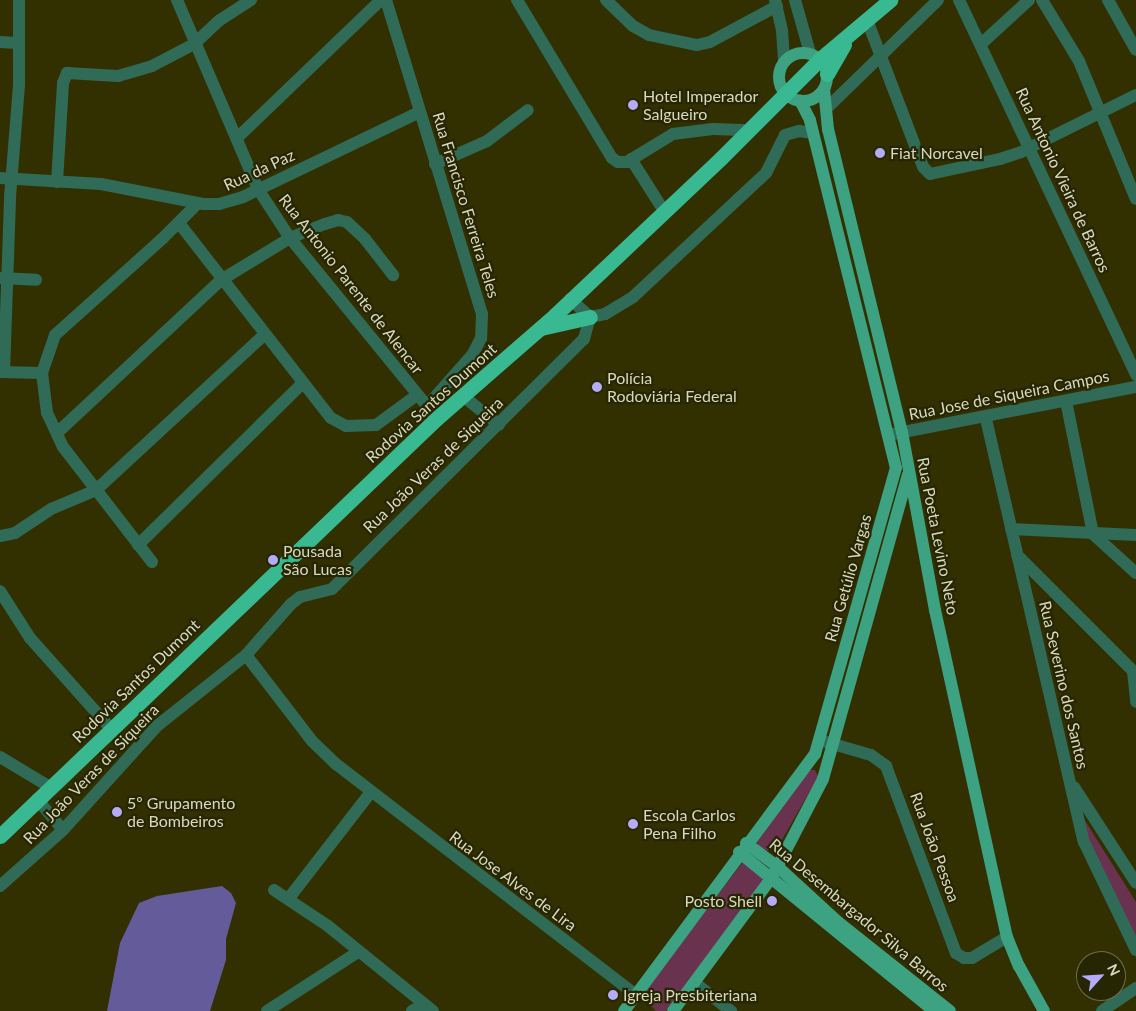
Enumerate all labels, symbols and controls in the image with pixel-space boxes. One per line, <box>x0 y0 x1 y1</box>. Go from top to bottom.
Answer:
street label: Rua Antonio Vieira de Barros <box>1011 84 1115 276</box>
place label: Hotel Imperador Salgueiro <box>643 86 758 124</box>
marker: Hotel Imperador Salgueiro <box>627 99 639 111</box>
street label: Rua Francisco Ferreira Teles <box>428 109 504 301</box>
place label: Fiat Norcavel <box>890 143 983 163</box>
street label: Rua da Paz <box>220 145 298 195</box>
marker: Fiat Norcavel <box>874 147 886 159</box>
street label: Rua Antonio Parente de Alencar <box>274 190 428 378</box>
street label: Rodovia Santos Dumont <box>362 339 500 467</box>
street label: Rua Jose de Siqueira Campos <box>907 366 1111 424</box>
place label: Polícia Rodoviária Federal <box>607 368 737 406</box>
marker: Polícia Rodoviária Federal <box>591 381 603 393</box>
street label: Rua João Veras de Siqueira <box>359 393 507 537</box>
street label: Rua Poeta Levino Neto <box>913 455 963 617</box>
street label: Rua Getúlio Vargas <box>821 512 875 644</box>
place label: Pousada São Lucas <box>283 541 352 579</box>
marker: Pousada São Lucas <box>267 554 279 566</box>
street label: Rua Severino dos Santos <box>1035 599 1093 771</box>
street label: Rodovia Santos Dumont <box>68 615 204 747</box>
street label: Rua João Veras de Siqueira <box>19 700 163 848</box>
street label: Rua João Pessoa <box>906 789 964 905</box>
place label: 5º Grupamento de Bombeiros <box>127 793 235 831</box>
place label: Escola Carlos Pena Filho <box>643 805 736 843</box>
marker: 5º Grupamento de Bombeiros <box>111 806 123 818</box>
marker: Escola Carlos Pena Filho <box>627 818 639 830</box>
street label: Rua Jose Alves de Lira <box>445 827 581 935</box>
street label: Rua Desembargador Silva Barros <box>765 834 953 996</box>
place label: Posto Shell <box>684 891 762 911</box>
marker: Posto Shell <box>766 895 778 907</box>
north arrow <box>1076 951 1126 1001</box>
text: N <box>1104 961 1124 978</box>
place label: Igreja Presbiteriana <box>623 985 757 1005</box>
marker: Igreja Presbiteriana <box>607 989 619 1001</box>

